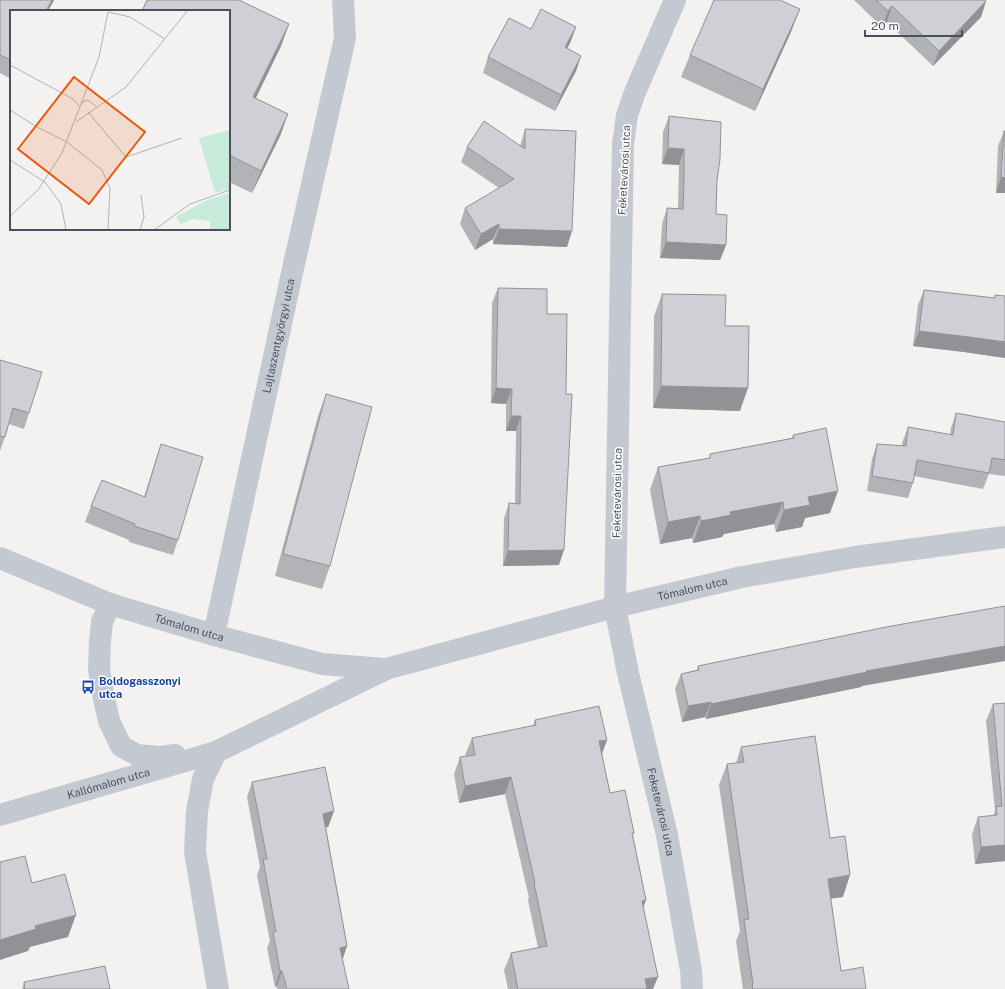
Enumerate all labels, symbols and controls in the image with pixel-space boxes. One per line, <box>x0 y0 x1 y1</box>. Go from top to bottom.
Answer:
inset map <box>10 10 230 230</box>
scale bar <box>865 12 962 38</box>
text: 20 m <box>871 19 899 33</box>
street label: Feketevárosi utca <box>616 125 632 215</box>
street label: Lajtaszentgyörgyi utca <box>260 278 297 394</box>
street label: Feketevárosi utca <box>610 448 624 538</box>
street label: Tómalom utca <box>656 575 729 603</box>
street label: Tómalom utca <box>153 612 225 643</box>
place label: Boldogasszonyi utca <box>99 675 181 700</box>
bus stop icon: Boldogasszonyi utca <box>80 679 96 695</box>
street label: Kallómalom utca <box>66 766 151 801</box>
street label: Feketevárosi utca <box>645 766 677 857</box>

